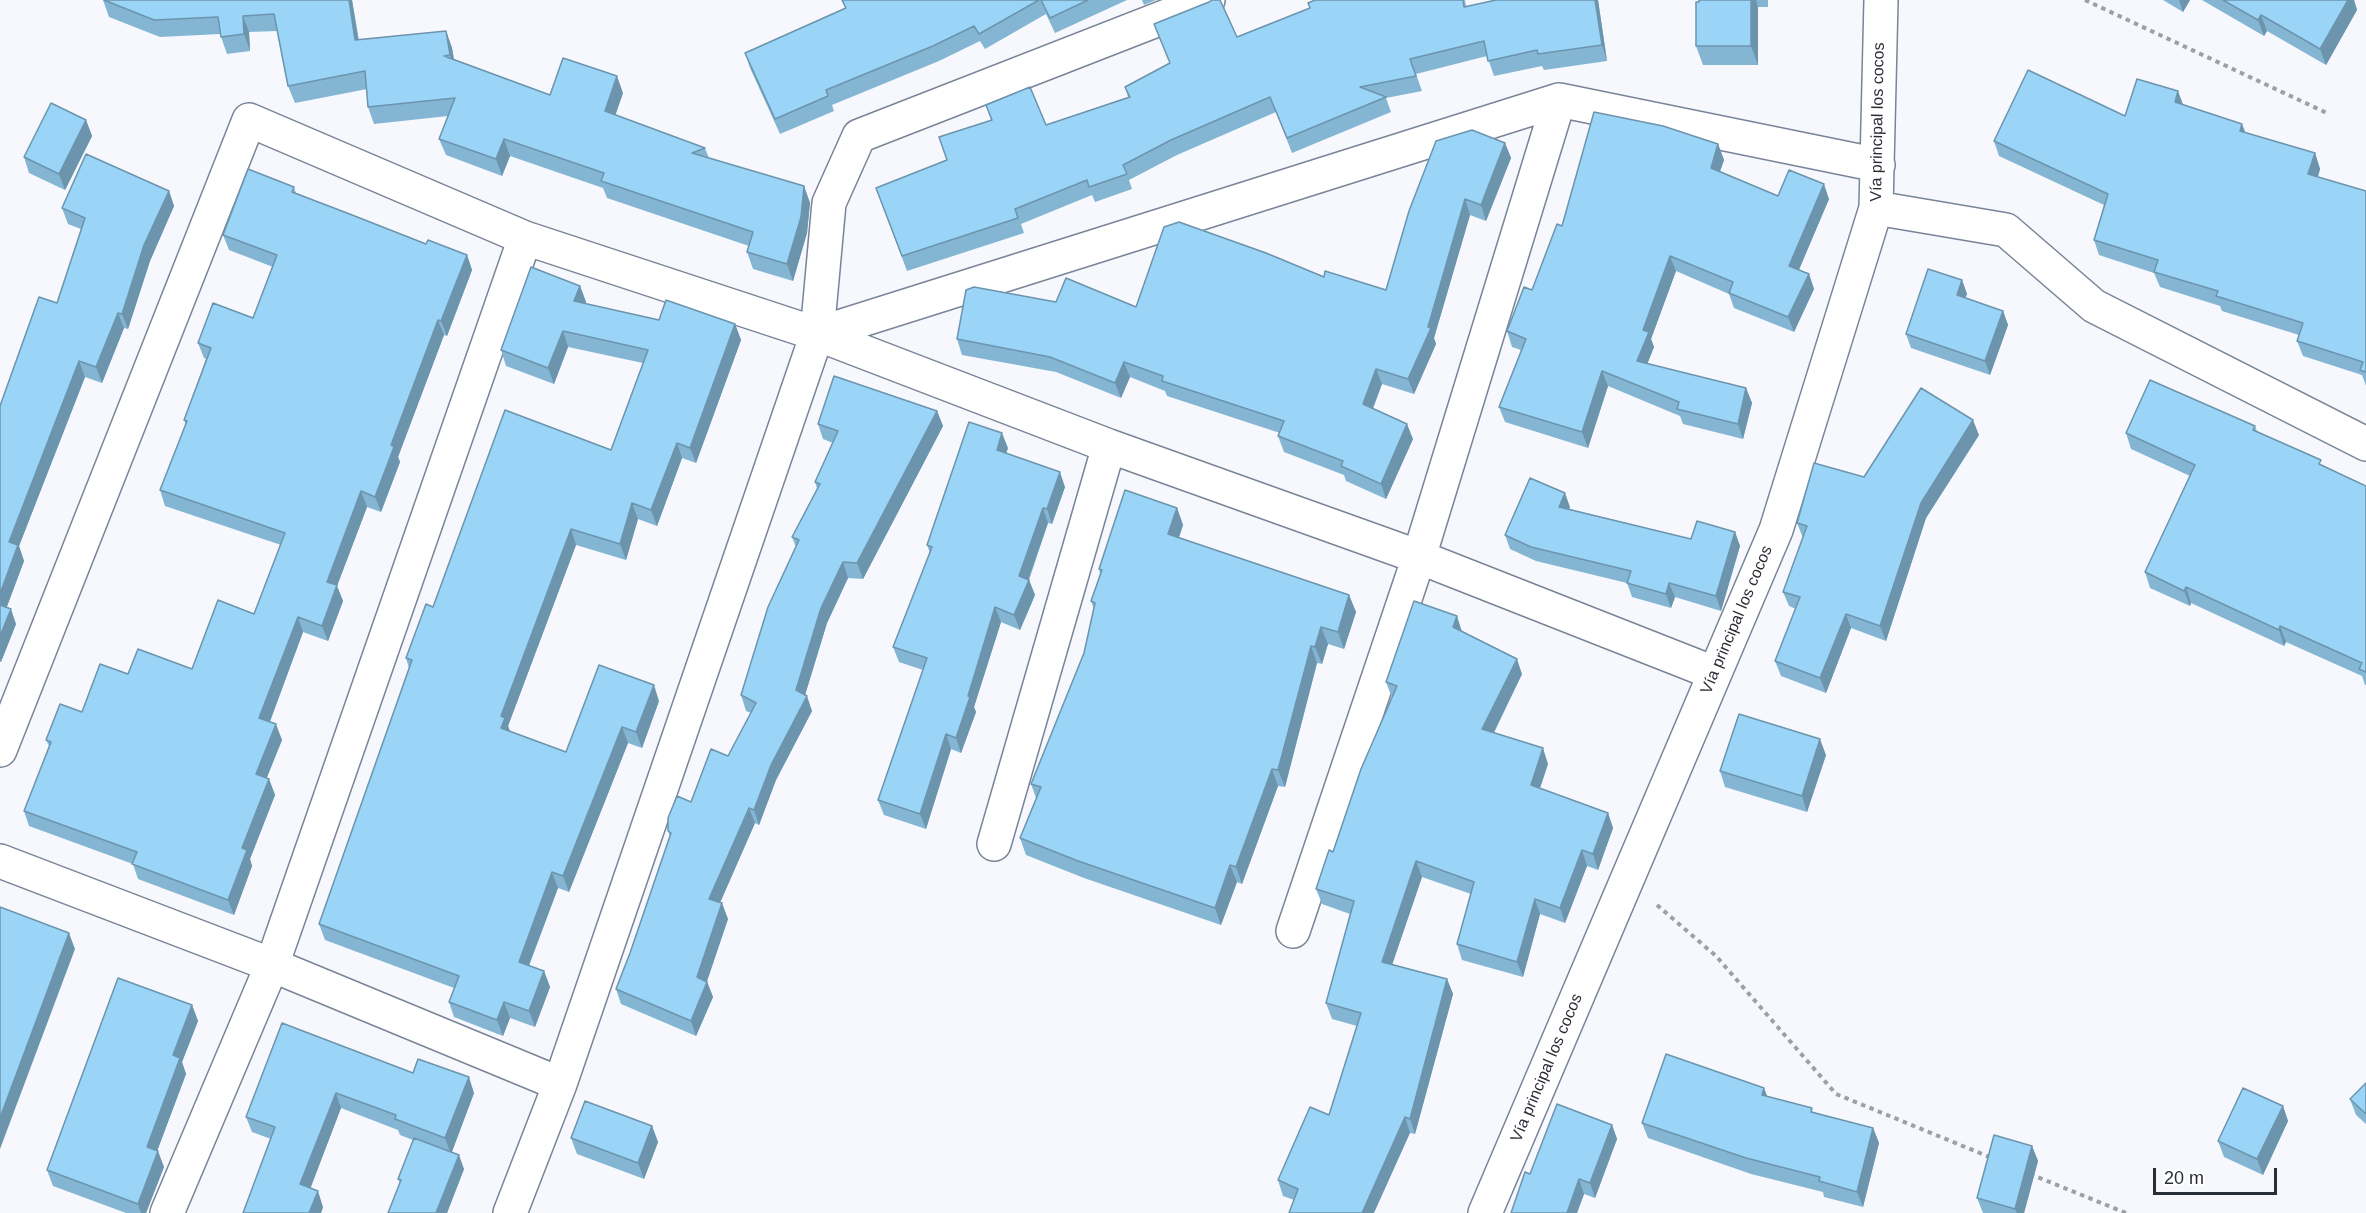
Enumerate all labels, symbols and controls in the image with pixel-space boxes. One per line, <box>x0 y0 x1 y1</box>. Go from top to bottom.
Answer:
street label: Vía principal los cocos <box>1867 42 1889 202</box>
street label: Vía principal los cocos <box>1697 543 1777 697</box>
street label: Vía principal los cocos <box>1507 991 1587 1145</box>
scale bar <box>2156 1156 2280 1194</box>
text: 20 m <box>2164 1168 2204 1188</box>

